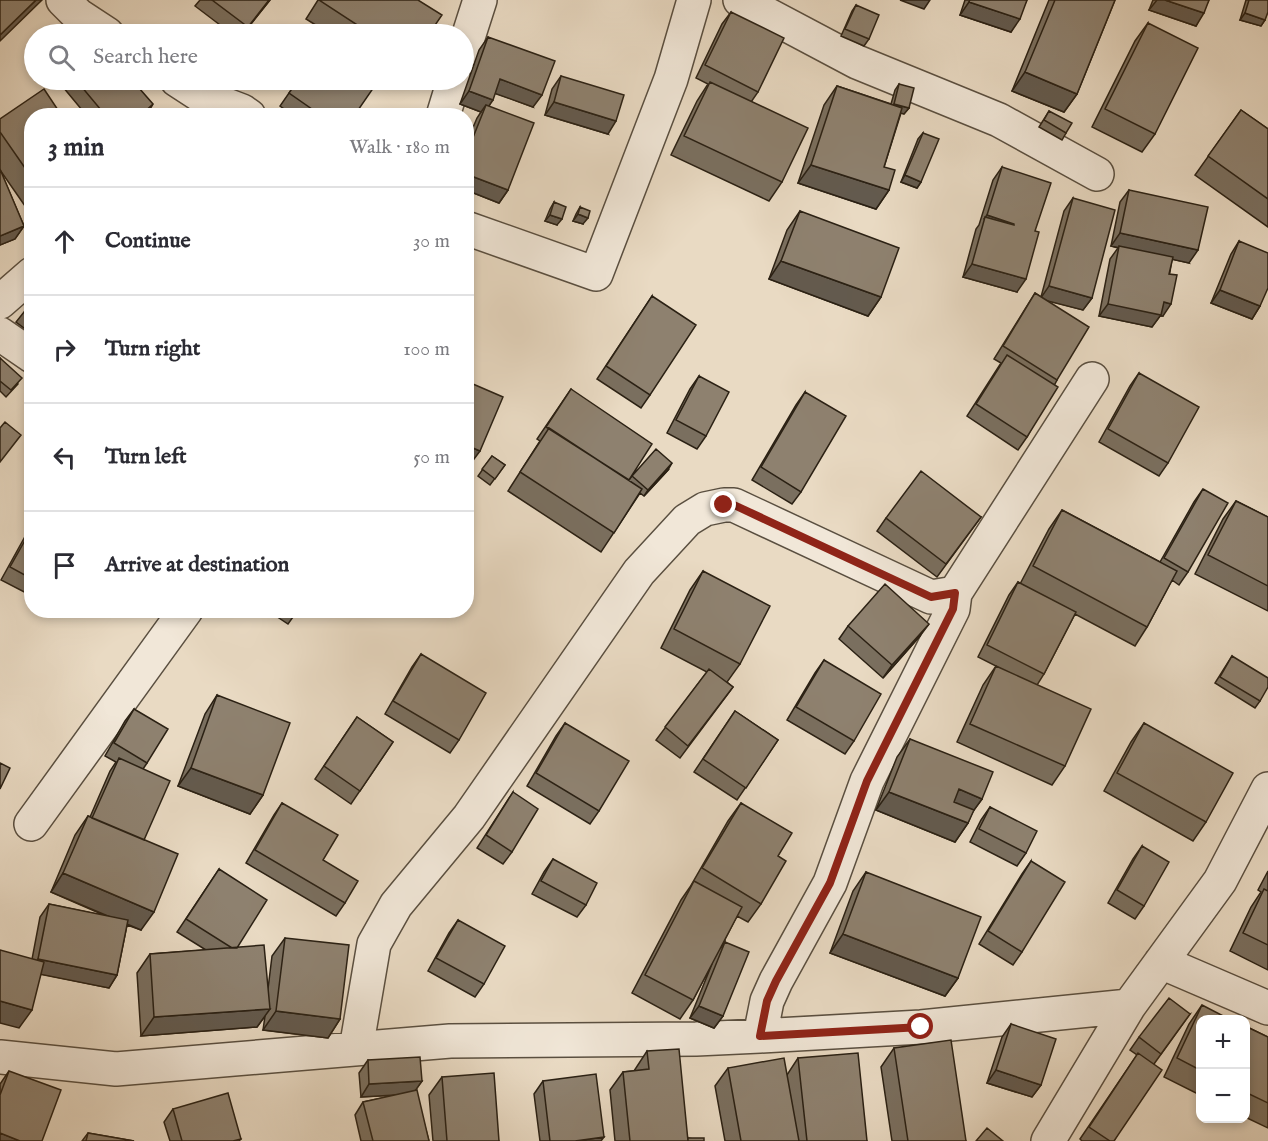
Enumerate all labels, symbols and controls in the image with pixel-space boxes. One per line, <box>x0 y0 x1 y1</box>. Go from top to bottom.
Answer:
search box <box>24 24 474 90</box>
icon: search <box>45 41 78 74</box>
text: Search here <box>93 43 198 71</box>
text: 3 min <box>48 131 104 164</box>
text: Walk · 180 m <box>349 135 450 160</box>
icon: ahead <box>48 225 81 258</box>
text: Continue <box>105 227 191 255</box>
text: 30 m <box>413 229 450 254</box>
icon: right <box>48 333 81 366</box>
text: Turn right <box>105 335 200 363</box>
text: 100 m <box>403 337 450 362</box>
icon: left <box>48 441 81 474</box>
text: Turn left <box>105 443 187 471</box>
text: 50 m <box>413 445 450 470</box>
route end <box>710 491 736 517</box>
icon: arrive <box>48 549 81 582</box>
text: Arrive at destination <box>105 551 289 579</box>
route start <box>907 1013 933 1039</box>
map controls <box>1196 1015 1250 1123</box>
button: + <box>1196 1015 1250 1069</box>
button: − <box>1196 1069 1250 1123</box>

